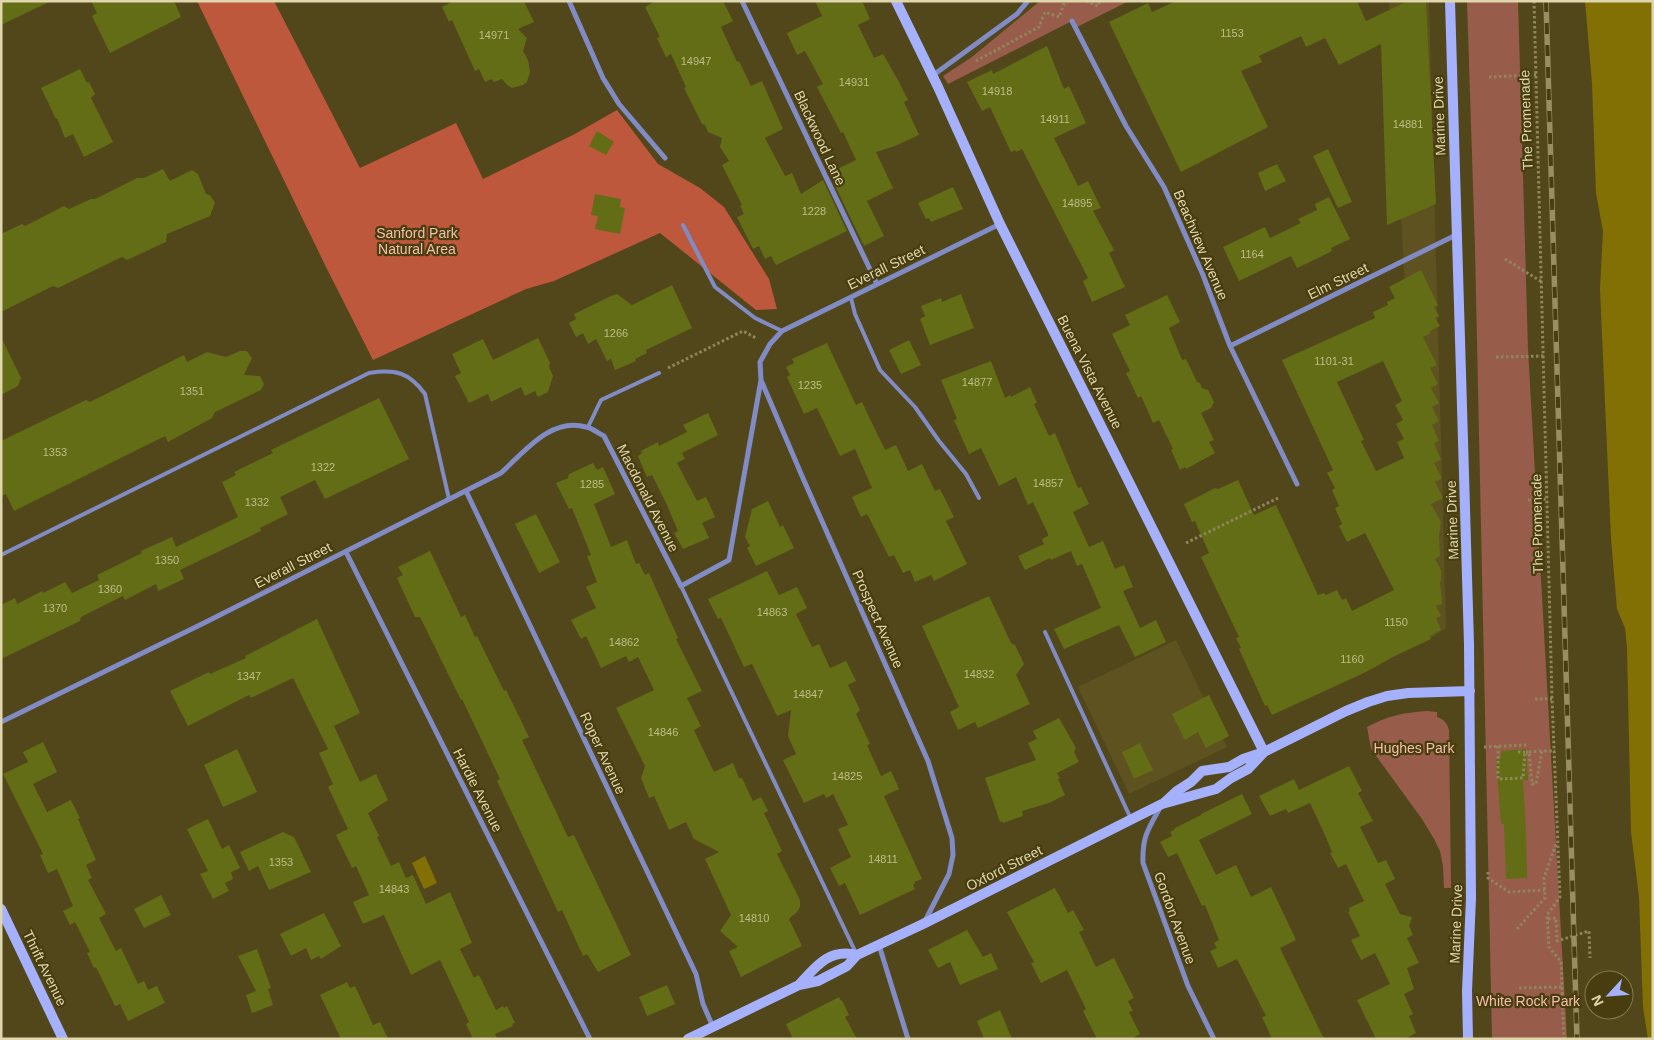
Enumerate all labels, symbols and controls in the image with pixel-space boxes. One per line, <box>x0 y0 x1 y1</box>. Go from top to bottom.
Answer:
house number: 1153 <box>1220 27 1244 39</box>
house number: 14971 <box>479 29 509 41</box>
house number: 14947 <box>681 55 711 67</box>
street label: The Promenade <box>1516 69 1536 170</box>
house number: 14931 <box>839 76 869 88</box>
street label: Marine Drive <box>1430 76 1448 156</box>
house number: 14918 <box>982 85 1012 97</box>
street label: Blackwood Lane <box>791 88 849 188</box>
house number: 14911 <box>1040 113 1070 125</box>
house number: 14881 <box>1393 118 1423 130</box>
street label: Beachview Avenue <box>1171 188 1232 303</box>
house number: 14895 <box>1062 197 1092 209</box>
house number: 1228 <box>802 205 826 217</box>
park label: Sanford Park Natural Area <box>376 225 459 257</box>
street label: Everall Street <box>845 241 927 293</box>
house number: 1164 <box>1240 248 1264 260</box>
street label: Elm Street <box>1305 259 1371 303</box>
street label: Buena Vista Avenue <box>1054 312 1126 432</box>
house number: 1266 <box>604 327 628 339</box>
house number: 1101-31 <box>1314 355 1354 367</box>
house number: 14877 <box>962 376 992 388</box>
house number: 1235 <box>798 379 822 391</box>
house number: 1351 <box>180 385 204 397</box>
street label: Macdonald Avenue <box>614 441 682 555</box>
house number: 1353 <box>43 446 67 458</box>
house number: 1322 <box>311 461 335 473</box>
street label: The Promenade <box>1528 473 1546 574</box>
house number: 14857 <box>1033 477 1063 489</box>
house number: 1285 <box>580 478 604 490</box>
street label: Marine Drive <box>1443 480 1461 560</box>
house number: 1332 <box>245 496 269 508</box>
street label: Everall Street <box>252 539 334 591</box>
house number: 1350 <box>155 554 179 566</box>
street label: Prospect Avenue <box>849 568 907 671</box>
house number: 1360 <box>98 583 122 595</box>
house number: 1370 <box>43 602 67 614</box>
house number: 14863 <box>757 606 787 618</box>
house number: 1150 <box>1384 616 1408 628</box>
house number: 14862 <box>609 636 639 648</box>
house number: 1160 <box>1340 653 1364 665</box>
house number: 14832 <box>964 668 994 680</box>
house number: 1347 <box>237 670 261 682</box>
house number: 14847 <box>793 688 823 700</box>
street label: Roper Avenue <box>577 710 629 797</box>
house number: 14846 <box>648 726 678 738</box>
park label: Hughes Park <box>1374 740 1455 756</box>
street label: Hardie Avenue <box>450 746 506 835</box>
house number: 14825 <box>832 770 862 782</box>
street label: Oxford Street <box>963 842 1045 894</box>
house number: 14811 <box>868 853 898 865</box>
house number: 1353 <box>269 856 293 868</box>
street label: Gordon Avenue <box>1151 870 1199 967</box>
house number: 14843 <box>379 883 409 895</box>
street label: Marine Drive <box>1447 884 1465 964</box>
house number: 14810 <box>739 912 769 924</box>
street label: Thrift Avenue <box>20 928 70 1009</box>
north arrow <box>1584 970 1634 1020</box>
park label: White Rock Park <box>1476 993 1581 1009</box>
text: N <box>1588 993 1607 1009</box>

